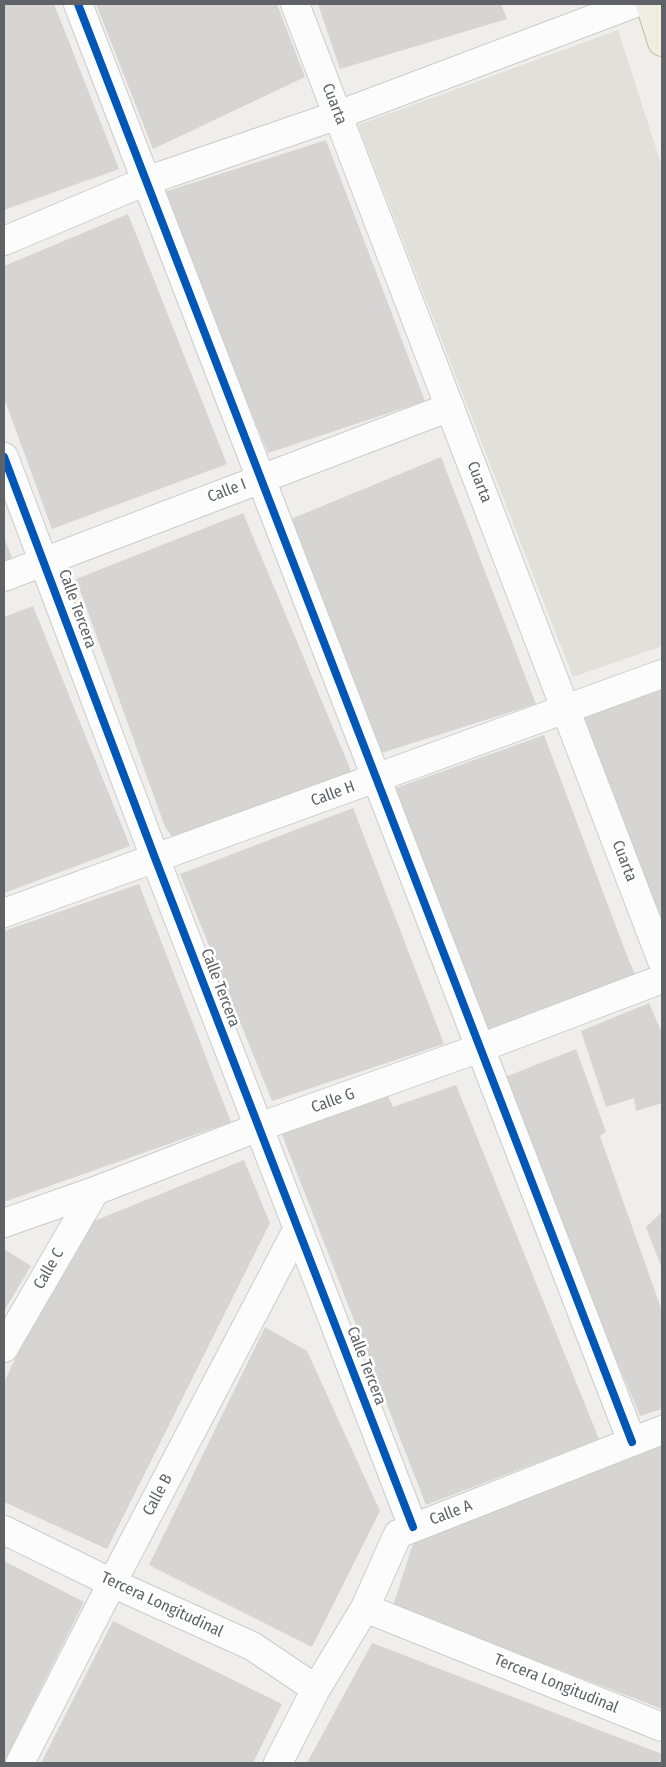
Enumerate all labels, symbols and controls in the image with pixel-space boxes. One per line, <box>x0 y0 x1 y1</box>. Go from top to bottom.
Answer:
street label: Cuarta <box>317 81 351 127</box>
street label: Cuarta <box>462 459 496 505</box>
street label: Calle I <box>205 475 249 507</box>
street label: Calle Tercera <box>54 567 100 651</box>
street label: Calle H <box>308 777 358 811</box>
street label: Cuarta <box>607 838 641 884</box>
street label: Calle Tercera <box>196 946 244 1030</box>
street label: Calle G <box>309 1084 357 1118</box>
street label: Calle C <box>30 1245 68 1293</box>
street label: Calle Tercera <box>342 1324 390 1408</box>
street label: Calle B <box>139 1471 177 1519</box>
street label: Calle A <box>427 1496 475 1530</box>
street label: Tercera Longitudinal <box>98 1568 226 1642</box>
street label: Tercera Longitudinal <box>491 1650 621 1718</box>

